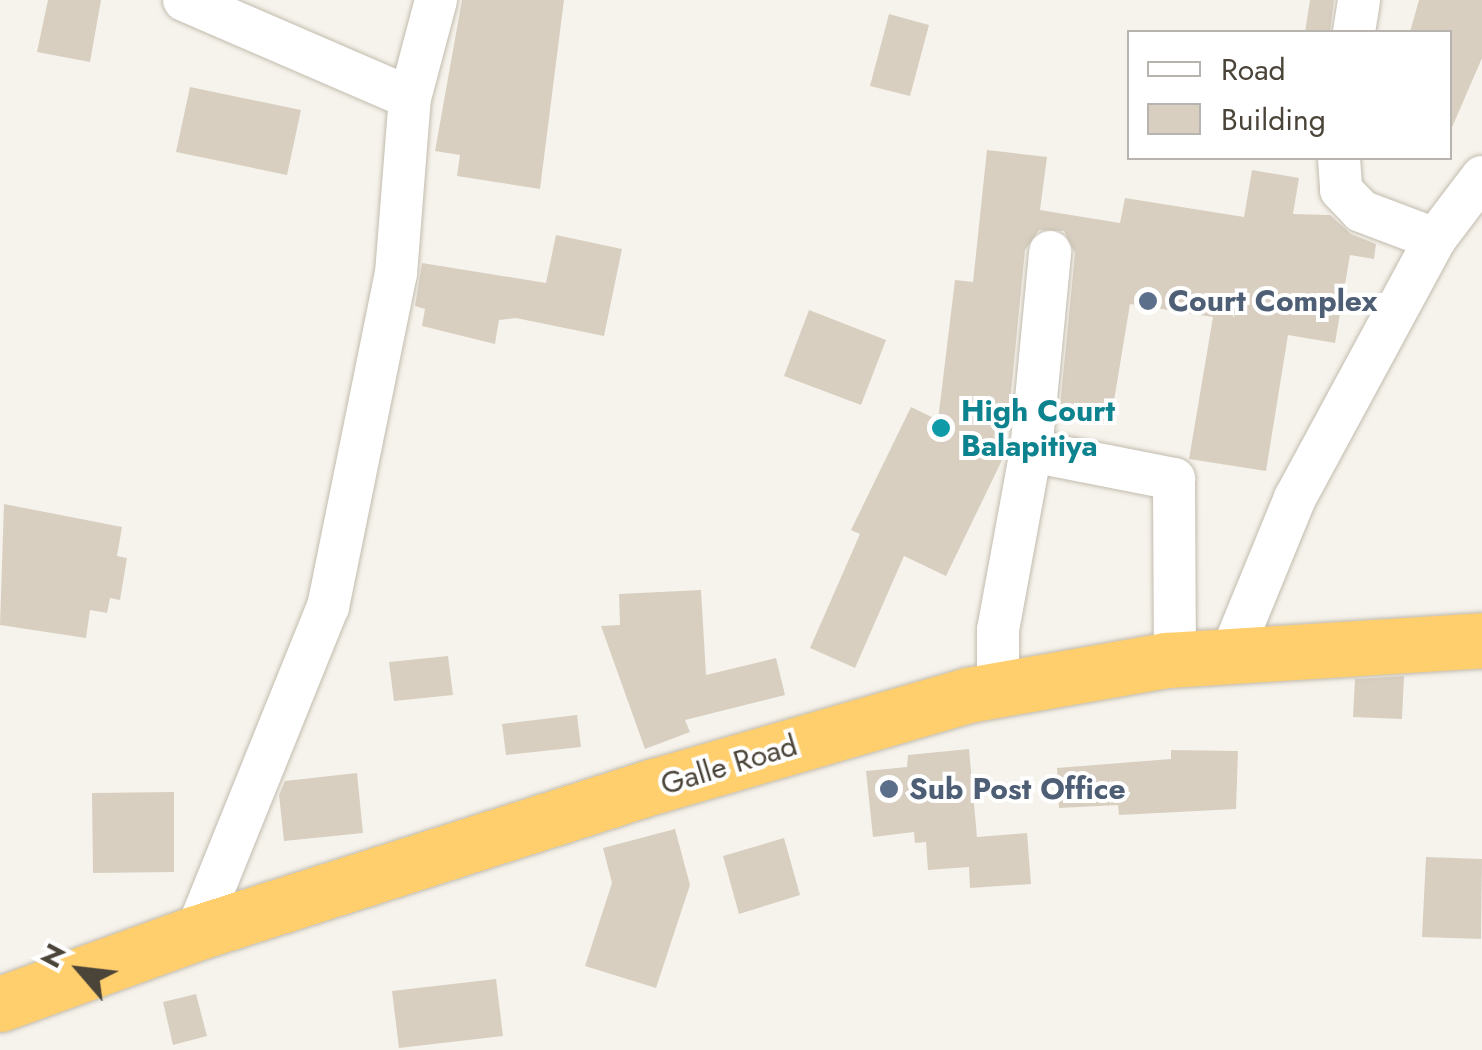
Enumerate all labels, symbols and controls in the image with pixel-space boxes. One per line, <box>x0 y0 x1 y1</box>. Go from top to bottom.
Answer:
legend <box>1127 30 1452 160</box>
text: Road <box>1221 48 1286 91</box>
text: Building <box>1221 98 1326 141</box>
place label: Court Complex <box>1168 283 1377 319</box>
marker: Court Complex <box>1137 290 1159 312</box>
place label: High Court Balapitiya <box>961 393 1115 464</box>
marker: High Court Balapitiya <box>930 417 952 439</box>
street label: Galle Road <box>656 727 802 803</box>
place label: Sub Post Office <box>909 771 1126 807</box>
marker: Sub Post Office <box>878 778 900 800</box>
north arrow <box>30 920 130 1020</box>
text: N <box>30 936 76 975</box>

